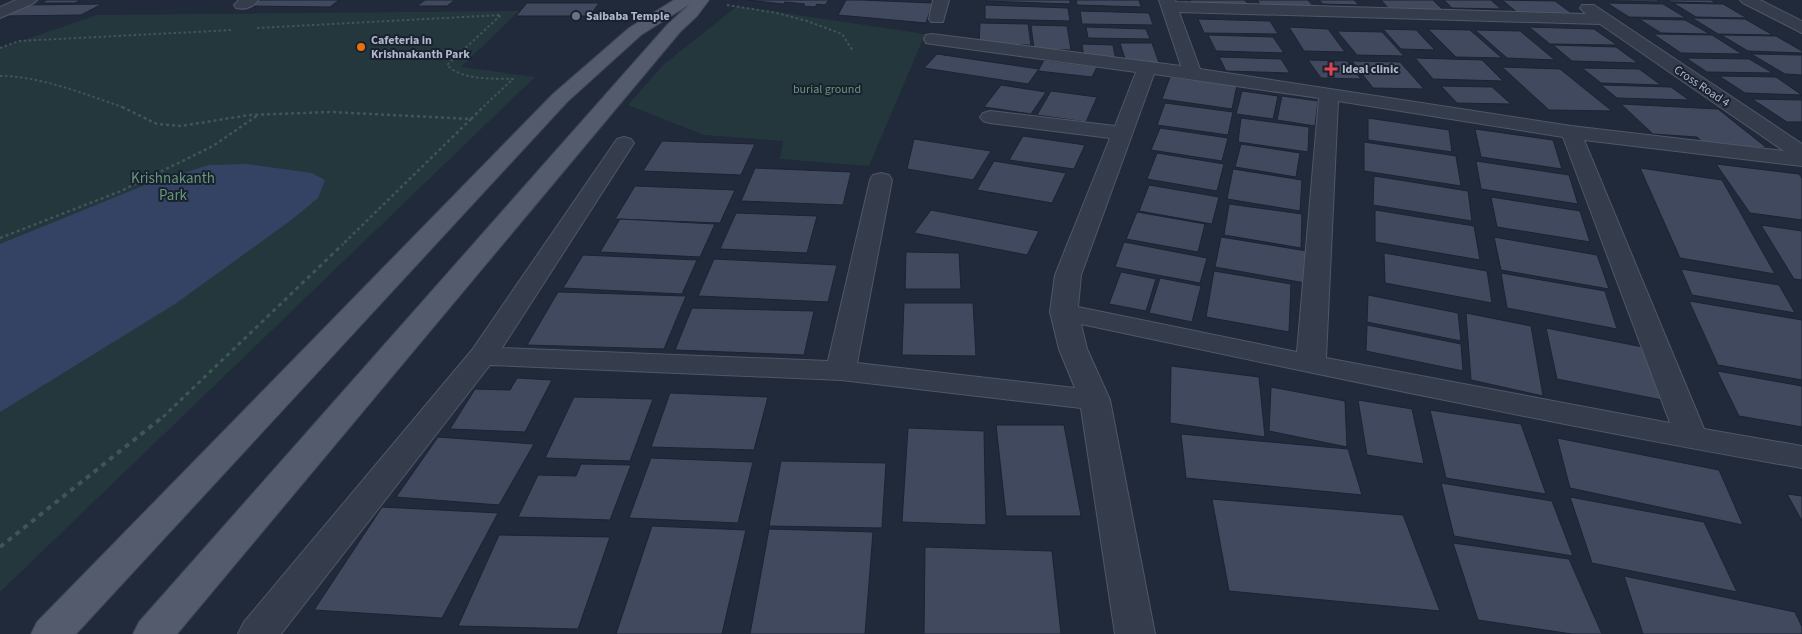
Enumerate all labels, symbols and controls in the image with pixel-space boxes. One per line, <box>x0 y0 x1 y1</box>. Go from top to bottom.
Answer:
place label: Saibaba Temple <box>586 8 670 25</box>
marker: Saibaba Temple <box>570 10 582 22</box>
place label: Cafeteria in Krishnakanth Park <box>371 32 470 63</box>
marker: Cafeteria in Krishnakanth Park <box>355 41 367 53</box>
place label: Ideal clinic <box>1342 61 1399 78</box>
street label: Cross Road 4 <box>1670 61 1733 111</box>
marker: Ideal clinic <box>1324 62 1338 76</box>
park label: burial ground <box>793 81 861 98</box>
park label: Krishnakanth Park <box>131 168 215 206</box>

